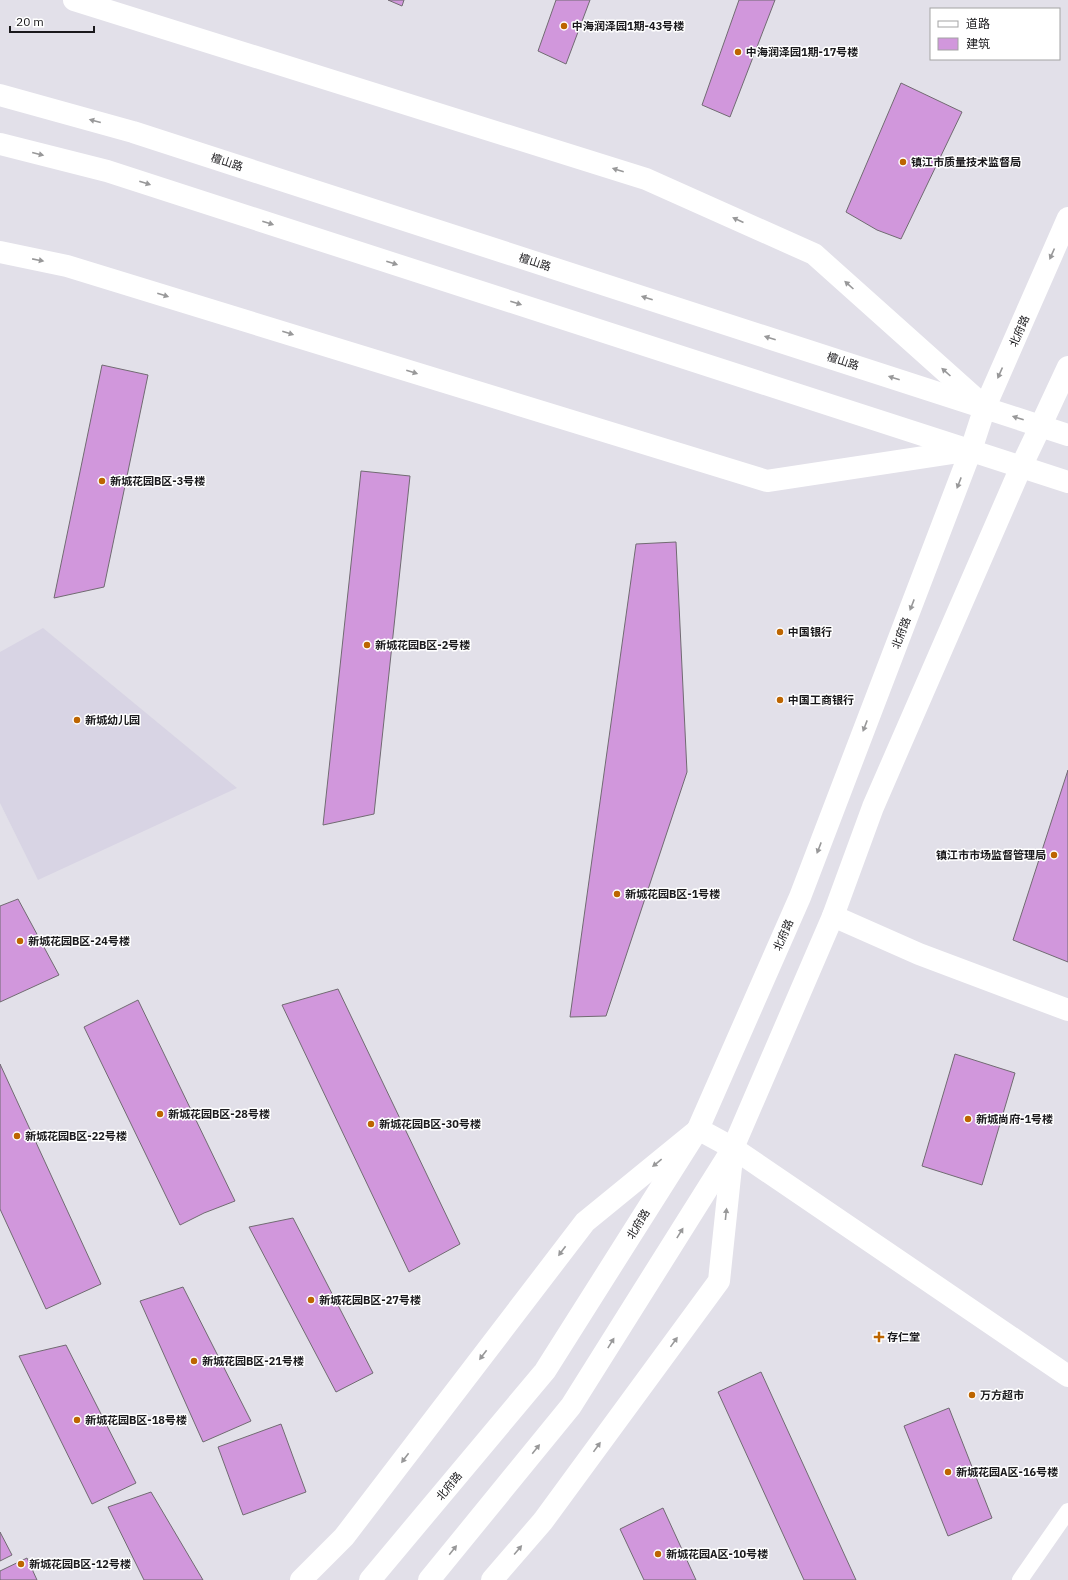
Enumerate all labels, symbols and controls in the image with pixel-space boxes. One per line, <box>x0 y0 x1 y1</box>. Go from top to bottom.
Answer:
scale bar <box>10 8 94 34</box>
legend <box>930 8 1060 60</box>
text: 20 m <box>16 14 44 29</box>
text: 道路 <box>966 16 990 31</box>
place label: 中海润泽园1期-43号楼 <box>572 19 684 33</box>
marker: 中海润泽园1期-43号楼 <box>559 21 569 31</box>
text: 建筑 <box>966 36 990 51</box>
place label: 中海润泽园1期-17号楼 <box>746 45 858 59</box>
marker: 中海润泽园1期-17号楼 <box>733 47 743 57</box>
one-way arrow <box>89 118 101 124</box>
street label: 檀山路 <box>209 150 245 174</box>
one-way arrow <box>32 151 44 157</box>
place label: 镇江市质量技术监督局 <box>911 155 1021 169</box>
marker: 镇江市质量技术监督局 <box>898 157 908 167</box>
one-way arrow <box>612 167 624 173</box>
one-way arrow <box>139 180 151 186</box>
one-way arrow <box>732 217 743 223</box>
one-way arrow <box>263 220 275 226</box>
one-way arrow <box>1049 249 1055 261</box>
street label: 檀山路 <box>517 250 553 274</box>
one-way arrow <box>32 257 44 263</box>
one-way arrow <box>386 260 398 266</box>
one-way arrow <box>843 281 854 290</box>
one-way arrow <box>158 292 170 298</box>
one-way arrow <box>640 295 652 301</box>
one-way arrow <box>510 300 522 306</box>
street label: 北府路 <box>1006 313 1032 349</box>
one-way arrow <box>282 330 294 336</box>
one-way arrow <box>764 335 776 341</box>
street label: 檀山路 <box>825 349 861 373</box>
one-way arrow <box>940 367 951 376</box>
one-way arrow <box>997 368 1003 379</box>
one-way arrow <box>406 369 418 375</box>
one-way arrow <box>888 374 900 380</box>
one-way arrow <box>1011 415 1023 421</box>
place label: 新城花园B区-3号楼 <box>110 474 205 488</box>
marker: 新城花园B区-3号楼 <box>97 476 107 486</box>
one-way arrow <box>955 478 961 490</box>
one-way arrow <box>908 599 914 611</box>
street label: 北府路 <box>889 615 913 651</box>
place label: 中国银行 <box>788 625 832 639</box>
marker: 中国银行 <box>775 627 785 637</box>
place label: 新城花园B区-2号楼 <box>375 638 470 652</box>
marker: 新城花园B区-2号楼 <box>362 640 372 650</box>
place label: 中国工商银行 <box>788 693 854 707</box>
marker: 中国工商银行 <box>775 695 785 705</box>
place label: 新城幼儿园 <box>85 713 140 727</box>
marker: 新城幼儿园 <box>72 715 82 725</box>
one-way arrow <box>862 721 868 733</box>
one-way arrow <box>815 842 821 854</box>
place label: 镇江市市场监督管理局 <box>936 848 1046 862</box>
marker: 镇江市市场监督管理局 <box>1049 850 1059 860</box>
place label: 新城花园B区-1号楼 <box>625 887 720 901</box>
marker: 新城花园B区-1号楼 <box>612 889 622 899</box>
street label: 北府路 <box>770 917 796 953</box>
place label: 新城花园B区-24号楼 <box>28 934 130 948</box>
marker: 新城花园B区-24号楼 <box>15 936 25 946</box>
place label: 新城花园B区-28号楼 <box>168 1107 270 1121</box>
marker: 新城花园B区-28号楼 <box>155 1109 165 1119</box>
place label: 新城尚府-1号楼 <box>976 1112 1053 1126</box>
marker: 新城尚府-1号楼 <box>963 1114 973 1124</box>
place label: 新城花园B区-30号楼 <box>379 1117 481 1131</box>
marker: 新城花园B区-30号楼 <box>366 1119 376 1129</box>
place label: 新城花园B区-22号楼 <box>25 1129 127 1143</box>
marker: 新城花园B区-22号楼 <box>12 1131 22 1141</box>
one-way arrow <box>651 1158 662 1167</box>
street label: 北府路 <box>623 1206 653 1242</box>
one-way arrow <box>723 1208 729 1220</box>
one-way arrow <box>676 1227 683 1239</box>
one-way arrow <box>558 1246 566 1257</box>
place label: 新城花园B区-27号楼 <box>319 1293 421 1307</box>
marker: 新城花园B区-27号楼 <box>306 1295 316 1305</box>
place label: 存仁堂 <box>887 1330 920 1344</box>
marker: 存仁堂 <box>874 1332 884 1342</box>
one-way arrow <box>607 1337 614 1349</box>
one-way arrow <box>669 1337 678 1348</box>
one-way arrow <box>479 1349 488 1360</box>
place label: 新城花园B区-21号楼 <box>202 1354 304 1368</box>
marker: 新城花园B区-21号楼 <box>189 1356 199 1366</box>
place label: 万方超市 <box>980 1388 1024 1402</box>
marker: 万方超市 <box>967 1390 977 1400</box>
place label: 新城花园B区-18号楼 <box>85 1413 187 1427</box>
marker: 新城花园B区-18号楼 <box>72 1415 82 1425</box>
one-way arrow <box>593 1442 601 1453</box>
one-way arrow <box>532 1444 540 1455</box>
one-way arrow <box>400 1452 409 1463</box>
place label: 新城花园A区-16号楼 <box>956 1465 1058 1479</box>
marker: 新城花园A区-16号楼 <box>943 1467 953 1477</box>
street label: 北府路 <box>433 1469 465 1503</box>
one-way arrow <box>449 1544 458 1555</box>
one-way arrow <box>513 1545 522 1556</box>
place label: 新城花园A区-10号楼 <box>666 1547 768 1561</box>
marker: 新城花园A区-10号楼 <box>653 1549 663 1559</box>
place label: 新城花园B区-12号楼 <box>29 1557 131 1571</box>
marker: 新城花园B区-12号楼 <box>16 1559 26 1569</box>

